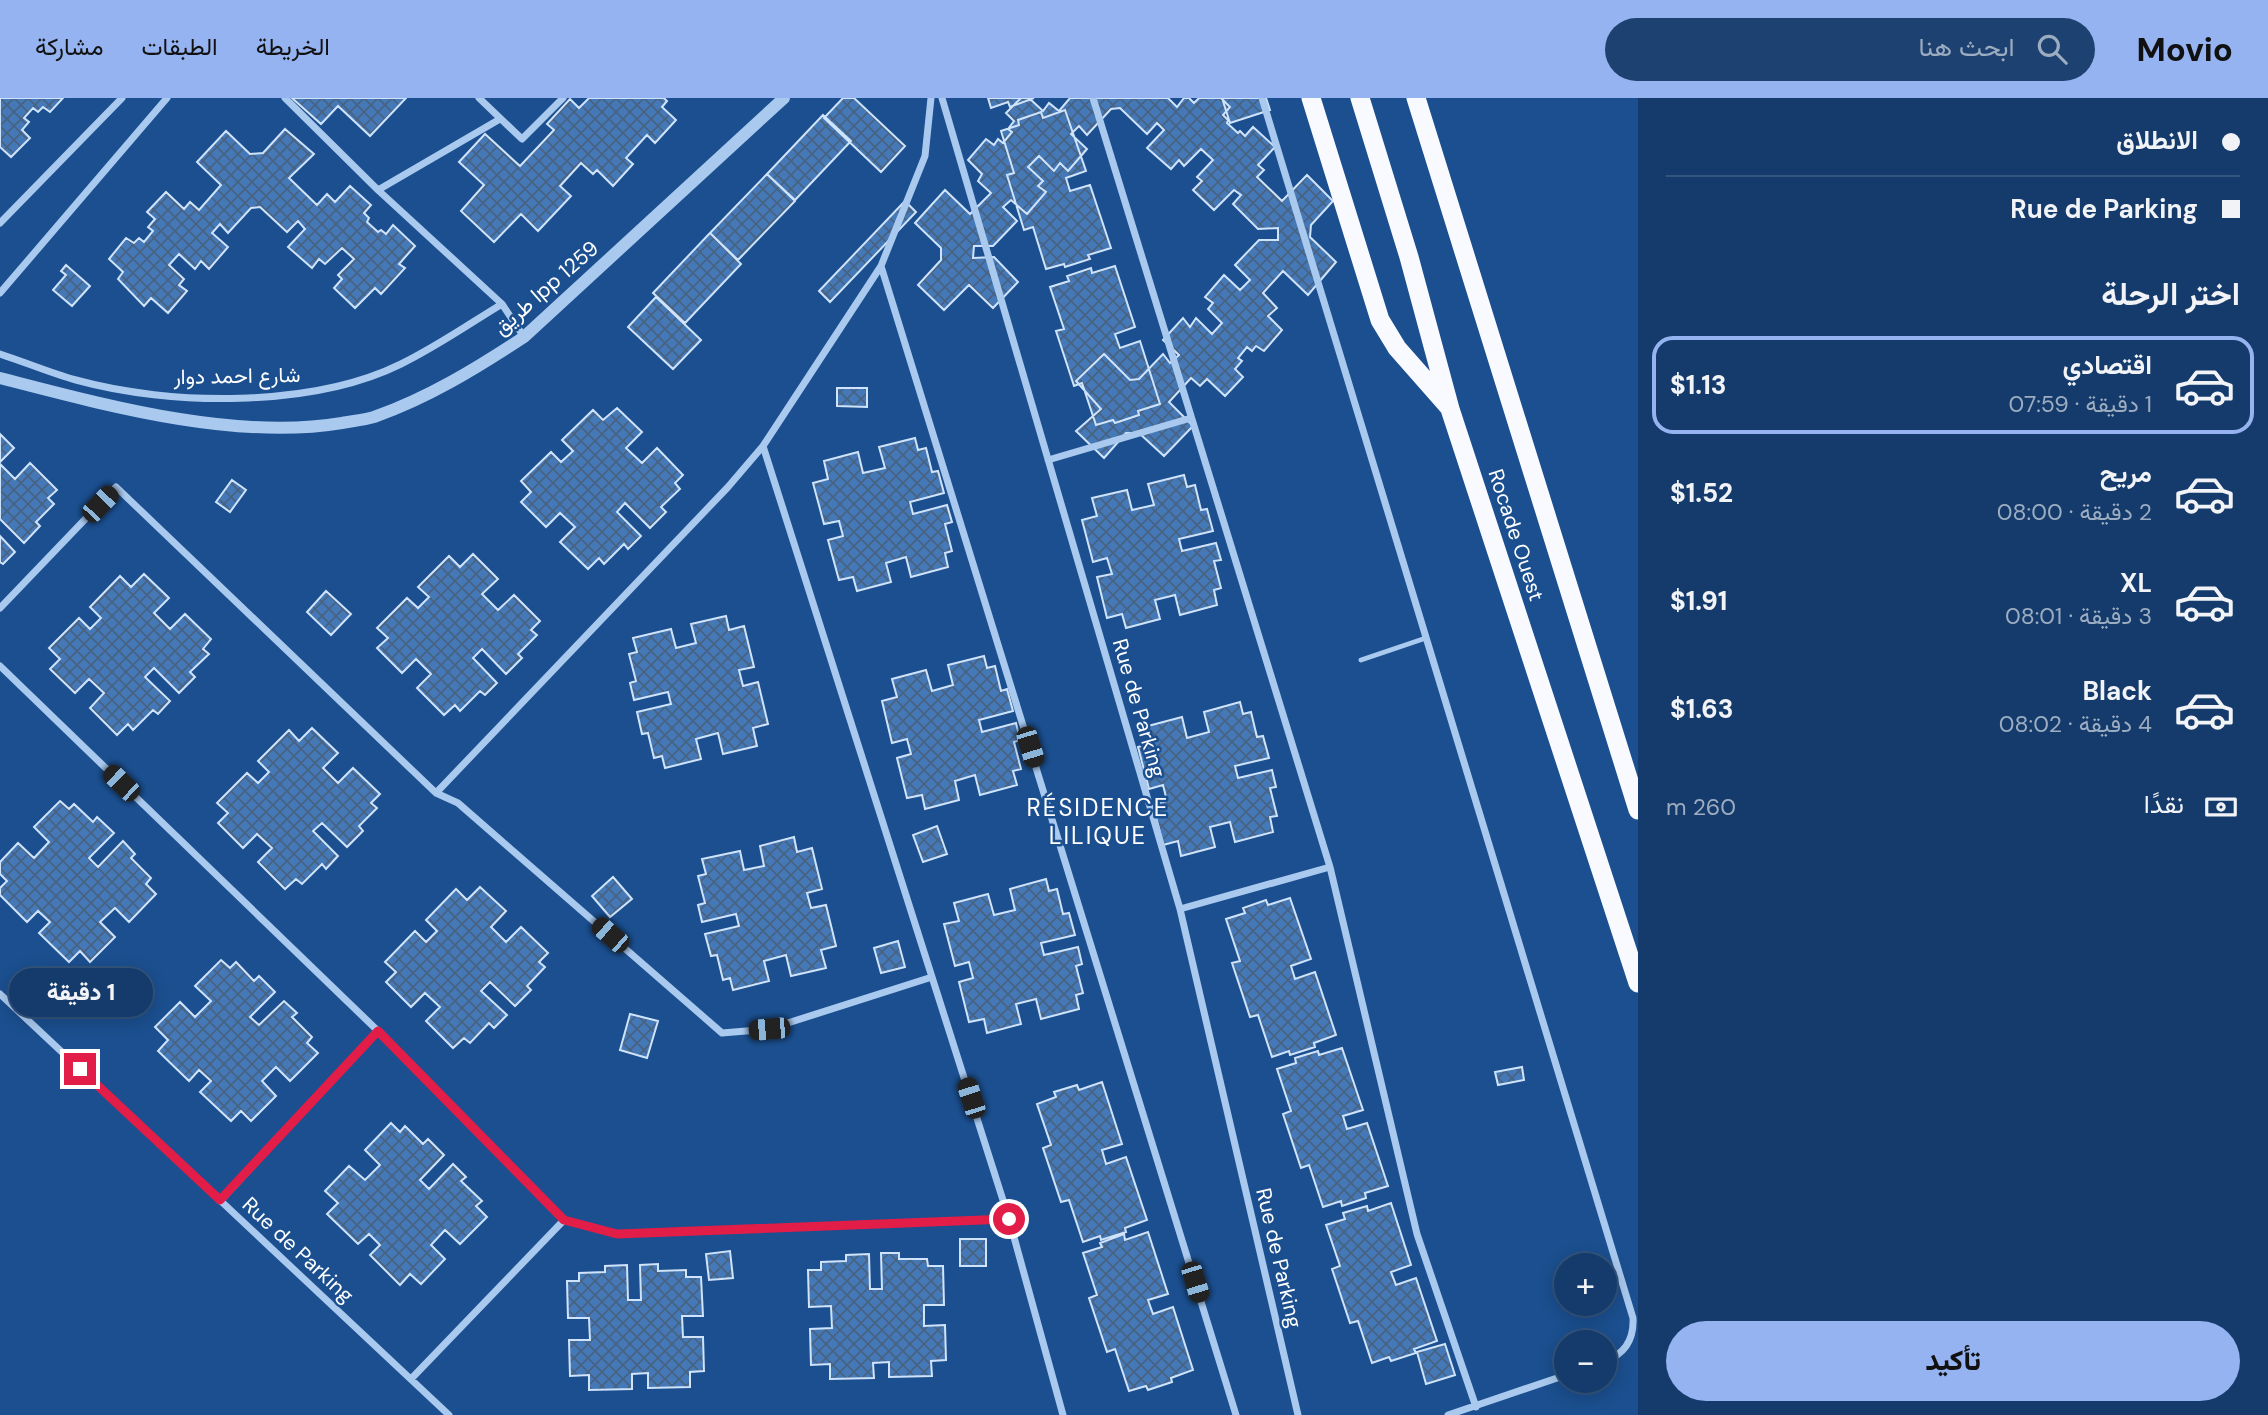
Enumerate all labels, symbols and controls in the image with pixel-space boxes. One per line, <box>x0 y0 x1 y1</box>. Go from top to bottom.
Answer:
search box <box>1605 18 2095 81</box>
text: Movio <box>2137 28 2233 71</box>
text: ابحث هنا <box>1918 30 2015 64</box>
icon: search <box>2033 30 2071 68</box>
text: مشاركة <box>35 31 103 62</box>
text: الطبقات <box>141 31 218 62</box>
text: الخريطة <box>256 31 330 62</box>
text: الانطلاق <box>2116 123 2198 157</box>
text: Rue de Parking <box>2010 192 2198 226</box>
street label: طريق lpp 1259 <box>487 235 605 341</box>
text: اختر الرحلة <box>2101 273 2240 315</box>
text: اقتصادي <box>2063 348 2152 382</box>
icon: car <box>2173 354 2236 417</box>
street label: شارع احمد دوار <box>172 361 301 391</box>
text: $1.13 <box>1670 368 1726 402</box>
text: 1 دقيقة · 07:59 <box>2009 389 2152 419</box>
text: مريح <box>2100 456 2152 490</box>
icon: car <box>2173 462 2236 525</box>
street label: Rocade Ouest <box>1482 466 1550 604</box>
text: $1.52 <box>1670 476 1733 510</box>
car <box>78 482 123 526</box>
text: 2 دقيقة · 08:00 <box>1997 497 2152 527</box>
text: XL <box>2120 566 2152 600</box>
icon: car <box>2173 570 2236 633</box>
text: $1.91 <box>1670 584 1727 618</box>
text: 3 دقيقة · 08:01 <box>2005 601 2152 631</box>
street label: Rue de Parking <box>1106 635 1172 781</box>
text: Black <box>2082 674 2152 708</box>
icon: car <box>2173 678 2236 741</box>
text: $1.63 <box>1670 692 1734 726</box>
text: 4 دقيقة · 08:02 <box>1999 709 2152 739</box>
car <box>1014 724 1047 770</box>
car <box>99 761 144 805</box>
text: نقدًا <box>2144 787 2184 821</box>
icon: cash <box>2202 788 2240 826</box>
district label: RÉSIDENCE LILIQUE <box>1027 792 1169 851</box>
text: 260 m <box>1666 792 1736 822</box>
car <box>588 913 633 957</box>
callout: 1 دقيقة <box>8 968 152 1016</box>
text: 1 دقيقة <box>47 977 115 1007</box>
car <box>748 1017 791 1041</box>
route end <box>64 1053 96 1085</box>
car <box>955 1075 988 1121</box>
street label: Rue de Parking <box>1249 1185 1309 1331</box>
street label: Rue de Parking <box>236 1191 360 1309</box>
route start <box>993 1203 1025 1235</box>
map controls <box>1554 1253 1617 1393</box>
button: + <box>1554 1253 1617 1316</box>
car <box>1179 1259 1212 1305</box>
button: تأكيد <box>1666 1321 2240 1401</box>
button: − <box>1554 1330 1617 1393</box>

